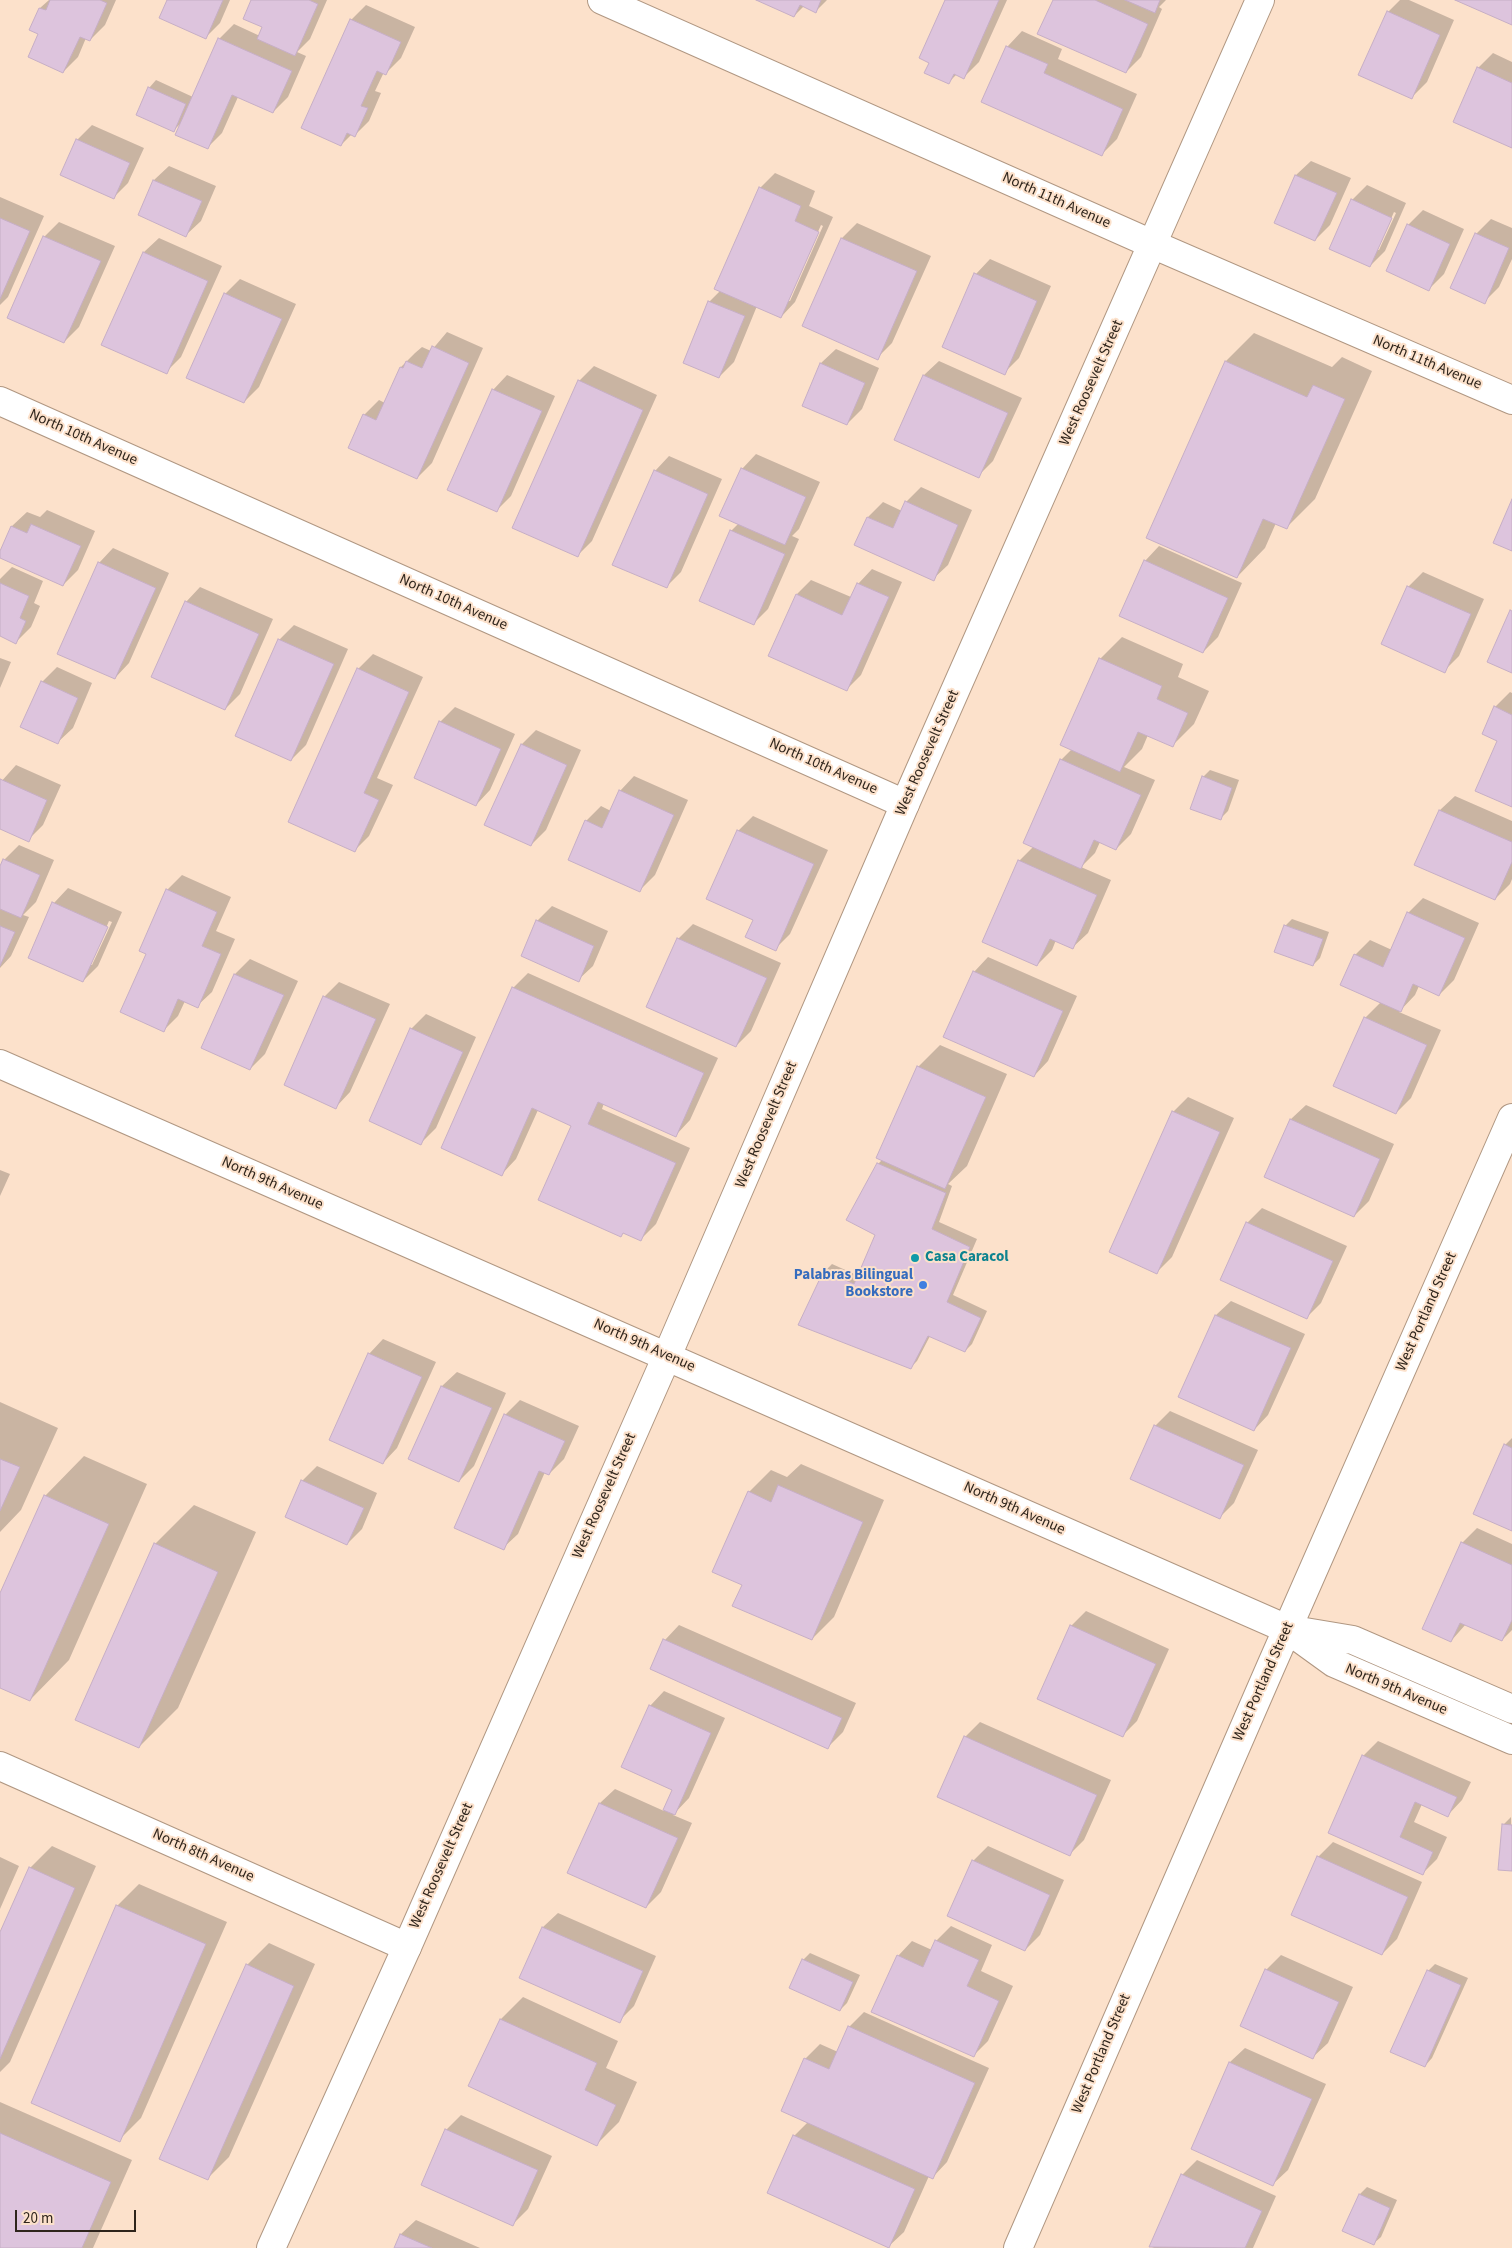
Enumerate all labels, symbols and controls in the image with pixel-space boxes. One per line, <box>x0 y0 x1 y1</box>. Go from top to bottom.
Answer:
street label: North 11th Avenue <box>999 169 1113 233</box>
street label: West Roosevelt Street <box>1056 317 1128 449</box>
street label: North 11th Avenue <box>1370 332 1484 394</box>
street label: North 10th Avenue <box>26 406 140 470</box>
street label: North 10th Avenue <box>396 571 510 635</box>
street label: West Roosevelt Street <box>892 687 964 819</box>
street label: North 10th Avenue <box>766 735 880 799</box>
street label: West Roosevelt Street <box>732 1059 802 1191</box>
street label: North 9th Avenue <box>218 1154 326 1214</box>
place label: Casa Caracol <box>925 1249 1008 1267</box>
street label: West Portland Street <box>1393 1250 1461 1374</box>
marker: Casa Caracol <box>909 1252 921 1264</box>
place label: Palabras Bilingual Bookstore <box>794 1267 913 1302</box>
marker: Palabras Bilingual Bookstore <box>917 1279 929 1291</box>
street label: North 9th Avenue <box>590 1316 698 1376</box>
street label: West Roosevelt Street <box>569 1430 641 1562</box>
street label: North 9th Avenue <box>960 1479 1068 1539</box>
street label: West Portland Street <box>1230 1620 1298 1744</box>
street label: North 9th Avenue <box>1342 1660 1450 1720</box>
street label: West Roosevelt Street <box>406 1800 478 1932</box>
street label: North 8th Avenue <box>149 1826 257 1886</box>
street label: West Portland Street <box>1069 1991 1135 2117</box>
scale bar <box>18 2200 139 2232</box>
text: 20 m <box>23 2208 53 2229</box>

